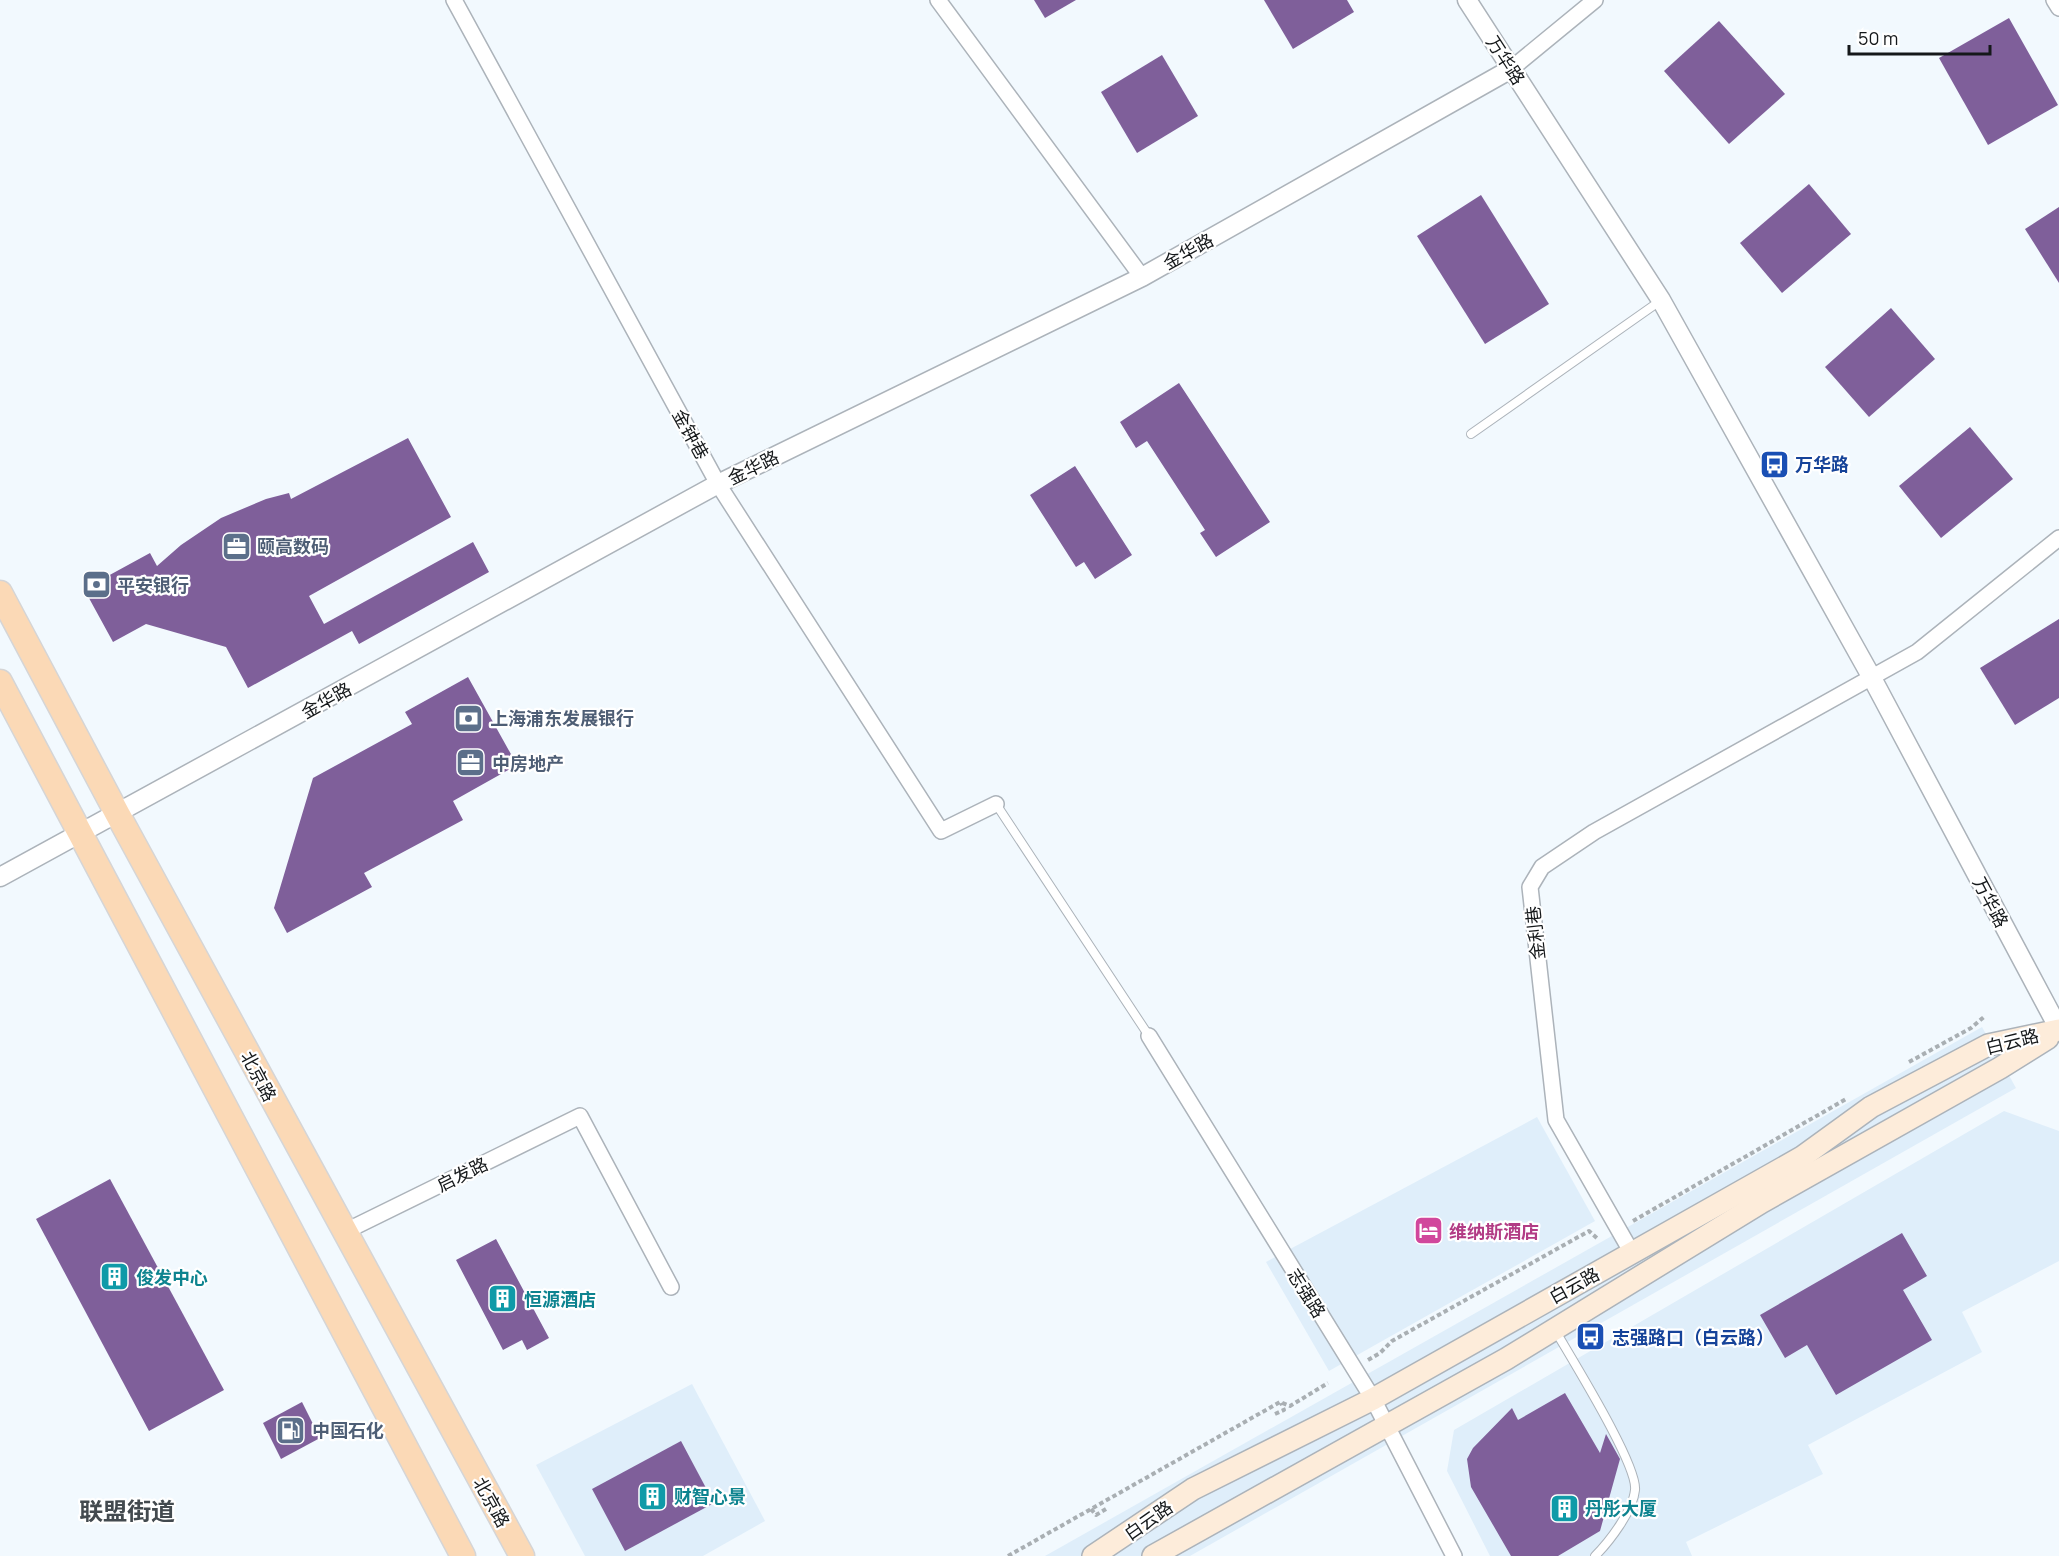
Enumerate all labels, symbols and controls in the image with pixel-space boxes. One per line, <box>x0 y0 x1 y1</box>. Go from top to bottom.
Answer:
scale bar <box>1849 18 1990 56</box>
text: 50 m <box>1858 26 1898 50</box>
street label: 万华路 <box>1481 31 1531 89</box>
street label: 金华路 <box>1159 227 1217 275</box>
street label: 金钟巷 <box>667 405 715 463</box>
street label: 金华路 <box>723 444 783 490</box>
bus stop icon: 万华路 <box>1758 448 1790 480</box>
place label: 万华路 <box>1795 452 1849 476</box>
office icon: 颐高数码 <box>220 530 252 562</box>
place label: 颐高数码 <box>257 534 329 558</box>
bank icon: 平安银行 <box>80 569 112 601</box>
place label: 平安银行 <box>117 573 189 597</box>
street label: 金华路 <box>297 676 355 724</box>
bank icon: 上海浦东发展银行 <box>453 702 485 734</box>
place label: 上海浦东发展银行 <box>490 706 634 730</box>
office icon: 中房地产 <box>455 747 487 779</box>
place label: 中房地产 <box>492 751 564 775</box>
street label: 万华路 <box>1968 873 2014 931</box>
street label: 金利巷 <box>1520 905 1550 961</box>
street label: 白云路 <box>1983 1023 2041 1059</box>
street label: 北京路 <box>236 1047 282 1105</box>
street label: 启发路 <box>432 1151 492 1197</box>
hotel icon: 维纳斯酒店 <box>1412 1215 1444 1247</box>
place label: 维纳斯酒店 <box>1449 1219 1539 1243</box>
building icon: 俊发中心 <box>99 1261 131 1293</box>
street label: 白云路 <box>1545 1261 1603 1309</box>
street label: 志强路 <box>1283 1264 1331 1322</box>
place label: 俊发中心 <box>136 1265 208 1289</box>
building icon: 恒源酒店 <box>487 1283 519 1315</box>
place label: 恒源酒店 <box>524 1287 596 1311</box>
bus stop icon: 志强路口（白云路） <box>1575 1321 1607 1353</box>
place label: 志强路口（白云路） <box>1612 1325 1774 1349</box>
fuel station icon: 中国石化 <box>275 1414 307 1446</box>
place label: 中国石化 <box>312 1418 384 1442</box>
street label: 北京路 <box>468 1473 516 1531</box>
building icon: 财智心景 <box>637 1480 669 1512</box>
place label: 财智心景 <box>674 1484 746 1508</box>
building icon: 丹彤大厦 <box>1548 1492 1580 1524</box>
district label: 联盟街道 <box>79 1494 175 1527</box>
street label: 白云路 <box>1119 1495 1177 1545</box>
place label: 丹彤大厦 <box>1585 1496 1657 1520</box>

